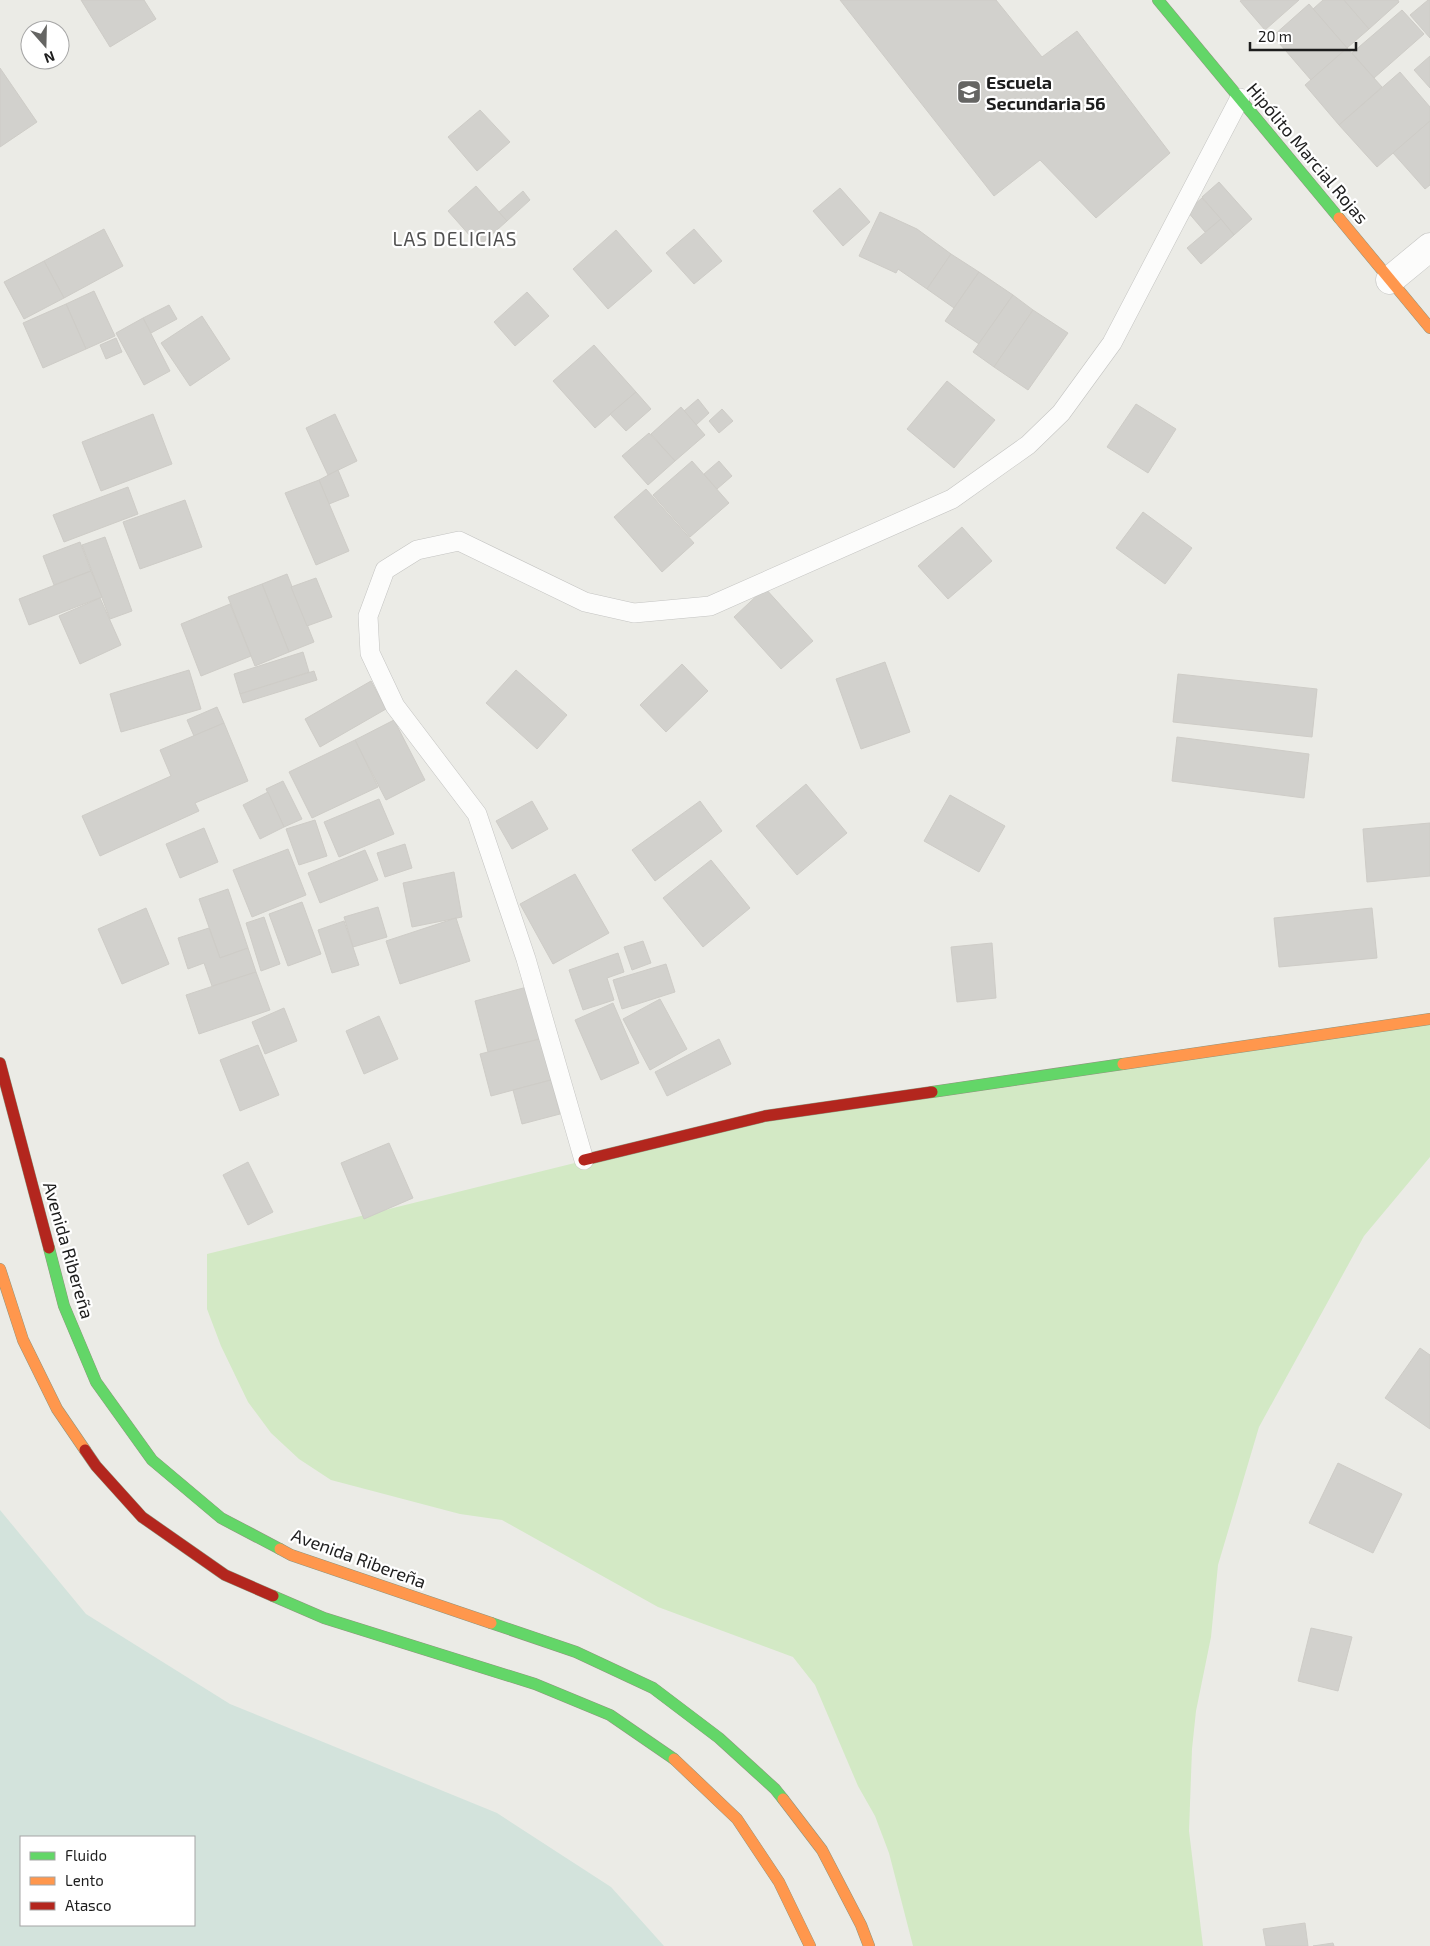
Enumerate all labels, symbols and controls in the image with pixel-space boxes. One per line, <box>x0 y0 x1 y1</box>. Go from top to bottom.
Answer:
north arrow <box>20 20 70 70</box>
scale bar <box>1250 20 1356 52</box>
text: 20 m <box>1258 27 1292 45</box>
text: N <box>42 48 57 67</box>
place label: Escuela Secundaria 56 <box>986 71 1106 114</box>
street label: Hipólito Marcial Rojas <box>1243 78 1373 228</box>
school or university icon: Escuela Secundaria 56 <box>956 79 982 105</box>
district label: LAS DELICIAS <box>393 227 517 250</box>
street label: Avenida Ribereña <box>39 1179 99 1321</box>
street label: Avenida Ribereña <box>289 1523 429 1593</box>
legend <box>20 1836 195 1926</box>
text: Fluido <box>65 1846 107 1864</box>
text: Lento <box>65 1871 104 1889</box>
text: Atasco <box>65 1896 111 1914</box>

